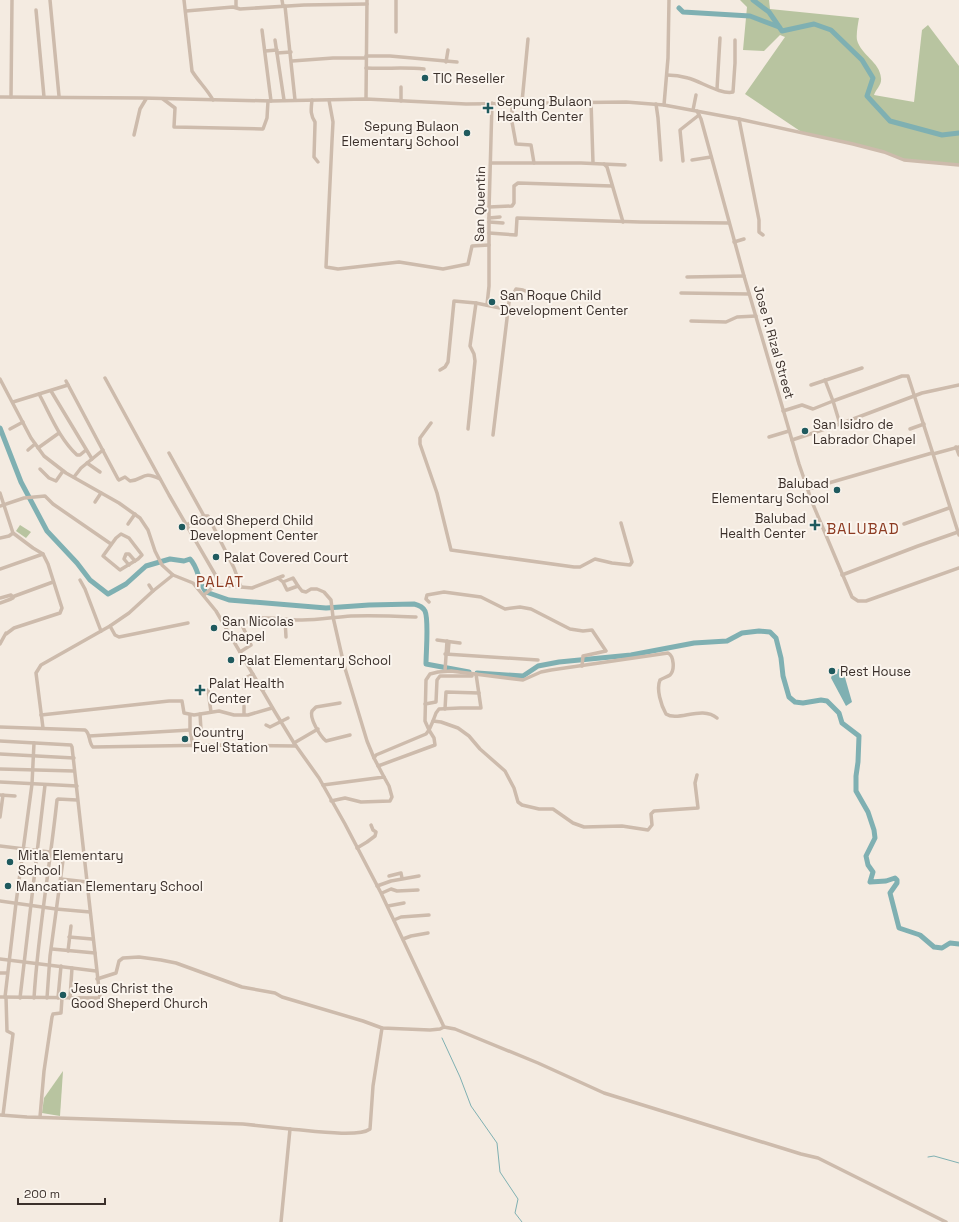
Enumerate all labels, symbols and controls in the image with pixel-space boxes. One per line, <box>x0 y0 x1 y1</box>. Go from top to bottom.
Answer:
place label: TIC Reseller <box>433 70 505 87</box>
marker: TIC Reseller <box>420 73 430 83</box>
place label: Sepung Bulaon Health Center <box>497 93 592 125</box>
marker: Sepung Bulaon Health Center <box>482 102 494 114</box>
place label: Sepung Bulaon Elementary School <box>342 118 459 150</box>
marker: Sepung Bulaon Elementary School <box>462 128 472 138</box>
street label: San Quentin <box>471 166 489 242</box>
street label: Jose P. Rizal Street <box>750 283 798 401</box>
place label: San Roque Child Development Center <box>500 287 628 319</box>
marker: San Roque Child Development Center <box>487 297 497 307</box>
place label: San Isidro de Labrador Chapel <box>813 416 916 448</box>
marker: San Isidro de Labrador Chapel <box>800 426 810 436</box>
place label: Balubad Elementary School <box>712 475 829 507</box>
marker: Balubad Elementary School <box>832 485 842 495</box>
place label: Balubad Health Center <box>720 510 806 542</box>
place label: Good Sheperd Child Development Center <box>190 512 318 544</box>
marker: Balubad Health Center <box>809 519 821 531</box>
district label: BALUBAD <box>826 519 900 538</box>
marker: Good Sheperd Child Development Center <box>177 522 187 532</box>
place label: Palat Covered Court <box>224 549 349 566</box>
marker: Palat Covered Court <box>211 552 221 562</box>
district label: PALAT <box>196 572 244 591</box>
place label: San Nicolas Chapel <box>222 613 294 645</box>
marker: San Nicolas Chapel <box>209 623 219 633</box>
place label: Palat Elementary School <box>239 652 391 669</box>
marker: Palat Elementary School <box>226 655 236 665</box>
place label: Rest House <box>840 663 911 680</box>
marker: Rest House <box>827 666 837 676</box>
place label: Palat Health Center <box>209 675 285 707</box>
marker: Palat Health Center <box>194 684 206 696</box>
place label: Country Fuel Station <box>193 724 268 756</box>
marker: Country Fuel Station <box>180 734 190 744</box>
place label: Mitla Elementary School <box>18 847 124 879</box>
marker: Mitla Elementary School <box>5 857 15 867</box>
place label: Mancatian Elementary School <box>16 878 203 895</box>
marker: Mancatian Elementary School <box>3 881 13 891</box>
place label: Jesus Christ the Good Sheperd Church <box>71 980 208 1012</box>
marker: Jesus Christ the Good Sheperd Church <box>58 990 68 1000</box>
scale bar <box>18 1180 105 1206</box>
text: 200 m <box>24 1186 60 1202</box>

